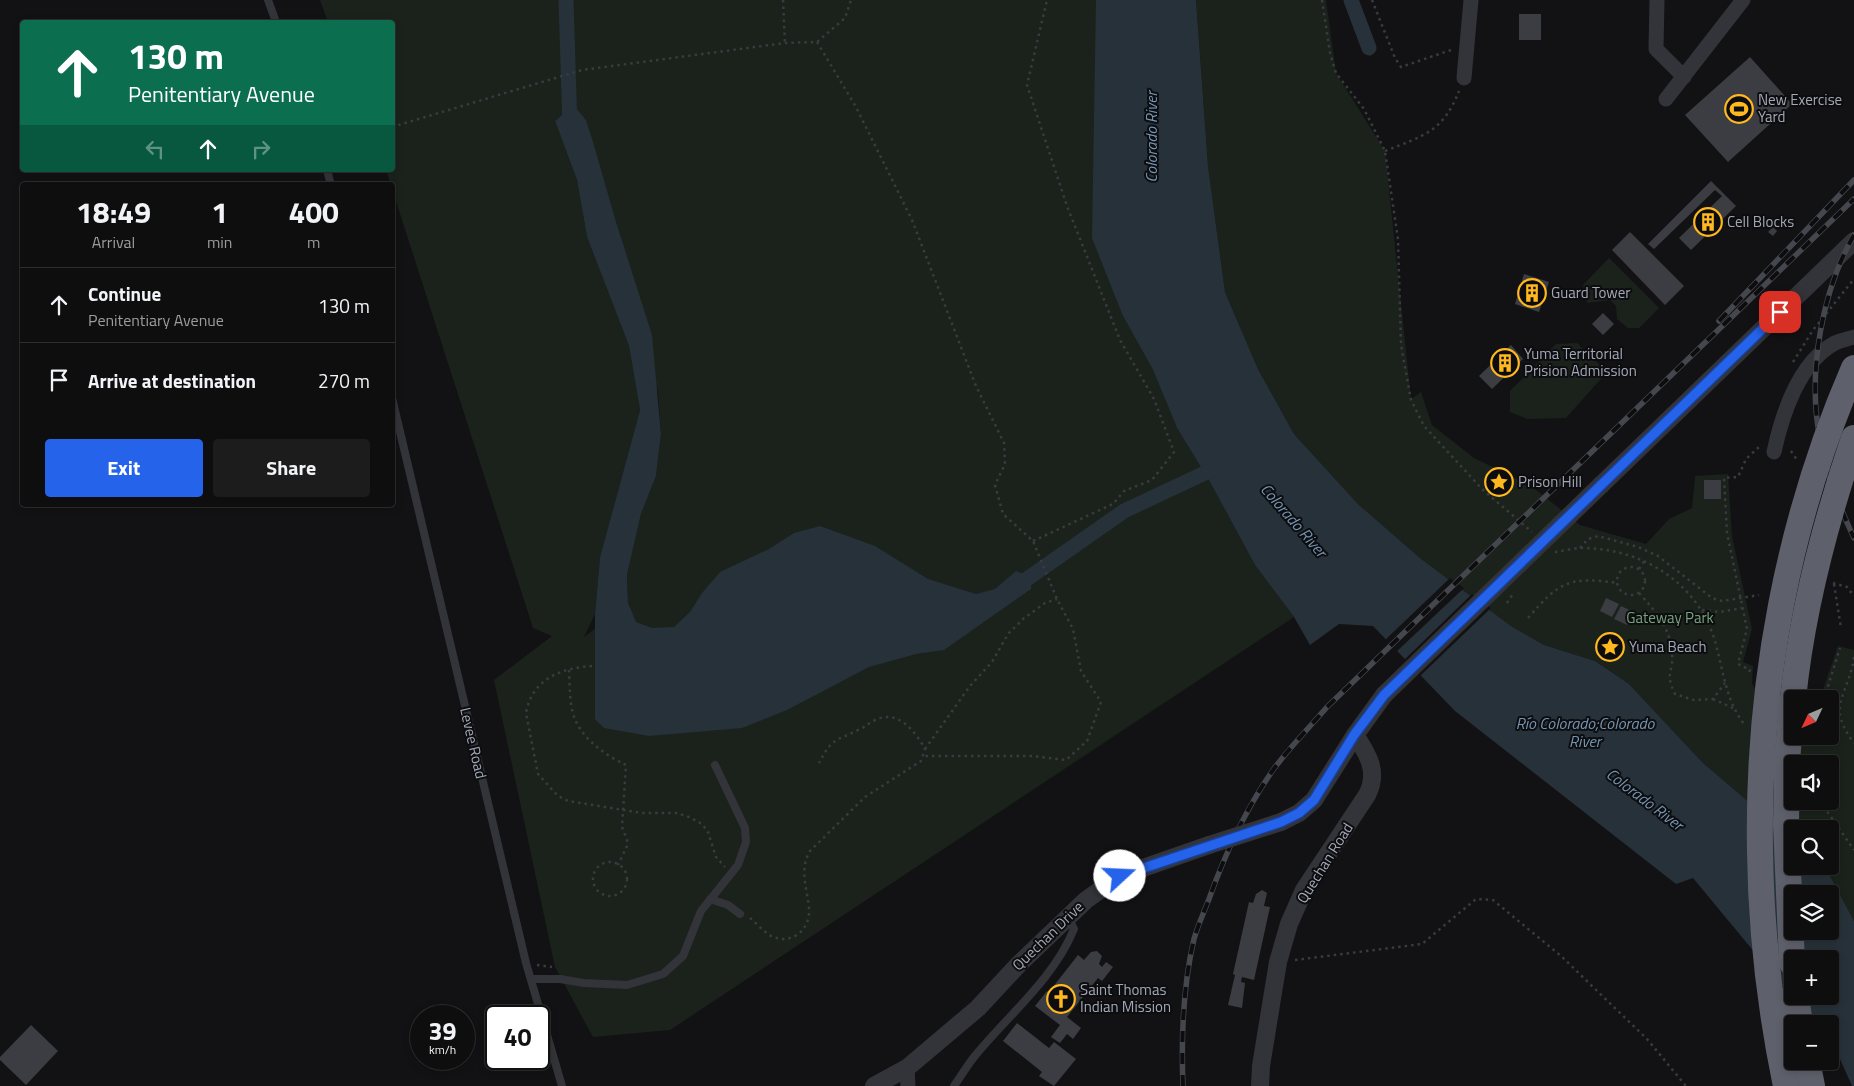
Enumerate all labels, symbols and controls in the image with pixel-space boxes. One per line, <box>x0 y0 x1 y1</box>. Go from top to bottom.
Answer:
text: 130 m <box>128 29 224 83</box>
icon: ahead <box>45 40 110 105</box>
text: Penitentiary Avenue <box>128 77 315 111</box>
place label: New Exercise Yard <box>1758 88 1842 128</box>
water label: Colorado River <box>1139 89 1163 183</box>
sports icon: New Exercise Yard <box>1724 94 1754 124</box>
icon: left <box>141 135 169 163</box>
icon: ahead <box>194 135 222 163</box>
icon: right <box>247 135 275 163</box>
text: 18:49 <box>76 189 151 235</box>
text: 1 <box>211 189 228 235</box>
text: 400 <box>289 189 339 235</box>
building icon: Cell Blocks <box>1693 207 1723 237</box>
place label: Cell Blocks <box>1727 210 1794 233</box>
text: Arrival <box>92 230 135 254</box>
text: min <box>207 230 232 254</box>
text: m <box>307 230 320 254</box>
building icon: Guard Tower <box>1517 278 1547 308</box>
text: Continue <box>88 279 161 308</box>
place label: Guard Tower <box>1551 281 1630 304</box>
icon: ahead <box>45 291 73 319</box>
text: 130 m <box>318 291 370 320</box>
pin <box>1759 291 1801 333</box>
icon: arrive <box>1766 298 1794 326</box>
text: Penitentiary Avenue <box>88 308 224 332</box>
place label: Yuma Territorial Prision Admission <box>1524 342 1637 382</box>
building icon: Yuma Territorial Prision Admission <box>1490 348 1520 378</box>
icon: arrive <box>45 366 73 394</box>
text: Arrive at destination <box>88 366 256 395</box>
text: 270 m <box>318 366 370 395</box>
button: Exit <box>45 439 203 497</box>
button: Share <box>213 439 370 497</box>
place icon: Prison Hill <box>1484 467 1514 497</box>
place label: Prison Hill <box>1518 470 1582 493</box>
water label: Colorado River <box>1255 478 1334 564</box>
park label: Gateway Park <box>1626 606 1714 629</box>
place icon: Yuma Beach <box>1595 632 1625 662</box>
place label: Yuma Beach <box>1629 635 1706 658</box>
north arrow <box>1784 690 1839 745</box>
map controls <box>1784 690 1839 1070</box>
street label: Levee Road <box>454 705 493 781</box>
water label: Río Colorado;Colorado River <box>1516 711 1655 753</box>
button: sound <box>1784 755 1839 810</box>
water label: Colorado River <box>1601 762 1690 837</box>
street label: Quechan Road <box>1291 818 1359 908</box>
button: search <box>1784 820 1839 875</box>
position arrow <box>1093 849 1145 901</box>
button: layers <box>1784 885 1839 940</box>
street label: Quechan Drive <box>1007 896 1089 976</box>
button: + <box>1784 950 1839 1005</box>
place label: Saint Thomas Indian Mission <box>1080 978 1171 1018</box>
church icon: Saint Thomas Indian Mission <box>1046 984 1076 1014</box>
speed limit sign: 40 <box>485 1005 550 1070</box>
text: 39 <box>428 1012 457 1050</box>
button: − <box>1784 1015 1839 1070</box>
text: km/h <box>429 1040 456 1059</box>

